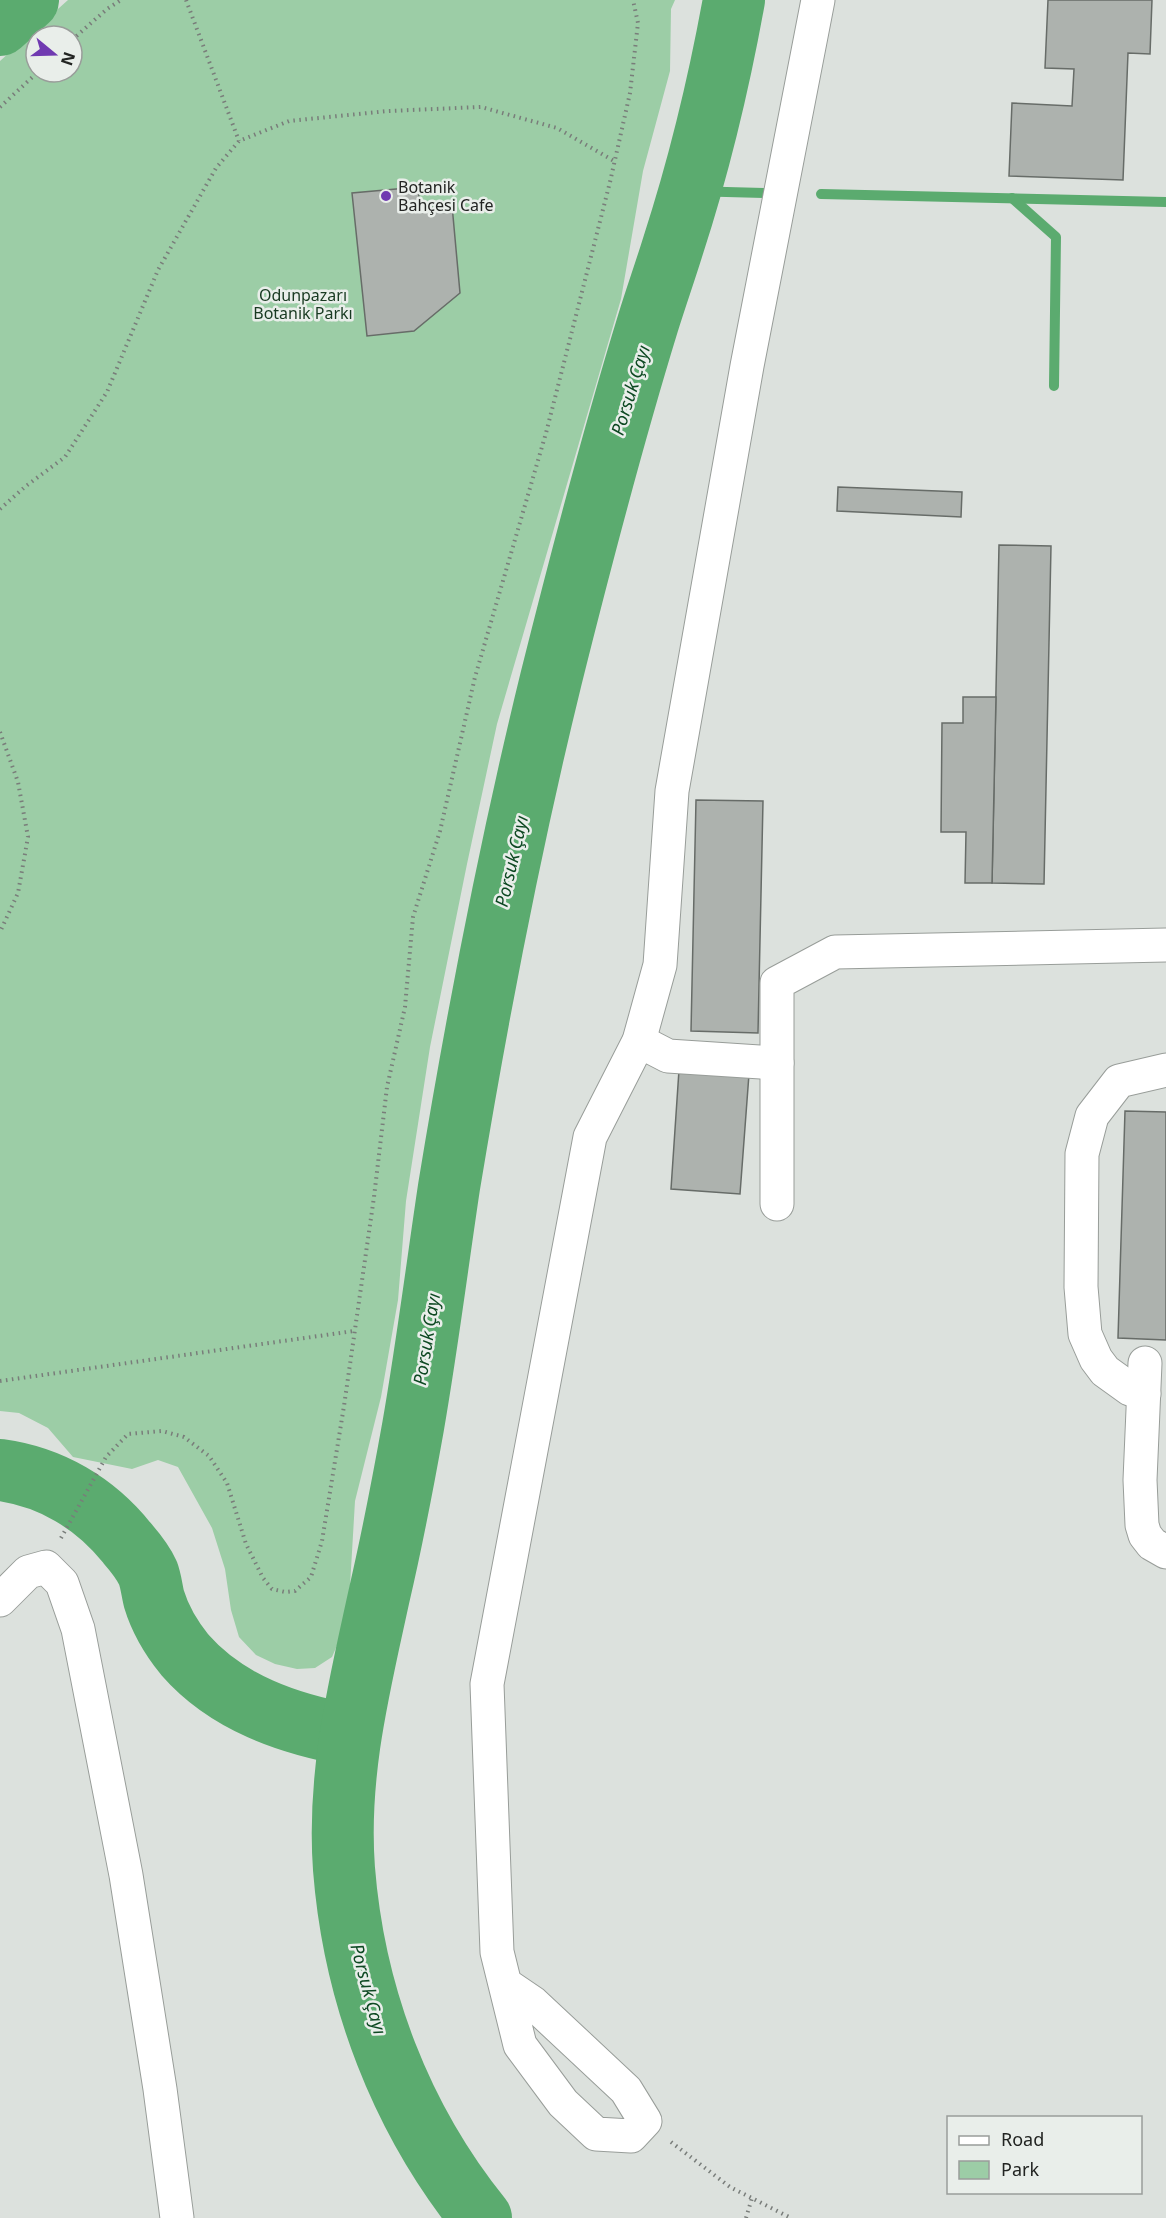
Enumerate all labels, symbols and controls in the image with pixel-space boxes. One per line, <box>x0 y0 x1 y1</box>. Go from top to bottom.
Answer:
north arrow <box>24 24 84 84</box>
text: N <box>56 49 81 69</box>
place label: Botanik Bahçesi Cafe <box>398 176 494 216</box>
marker: Botanik Bahçesi Cafe <box>379 189 393 203</box>
park label: Odunpazarı Botanik Parkı <box>253 284 353 324</box>
water label: Porsuk Çayı <box>605 342 655 438</box>
water label: Porsuk Çayı <box>489 813 533 909</box>
water label: Porsuk Çayı <box>407 1291 445 1387</box>
water label: Porsuk Çayı <box>345 1941 393 2037</box>
legend <box>947 2116 1142 2194</box>
text: Road <box>1001 2127 1044 2151</box>
text: Park <box>1001 2157 1039 2181</box>

